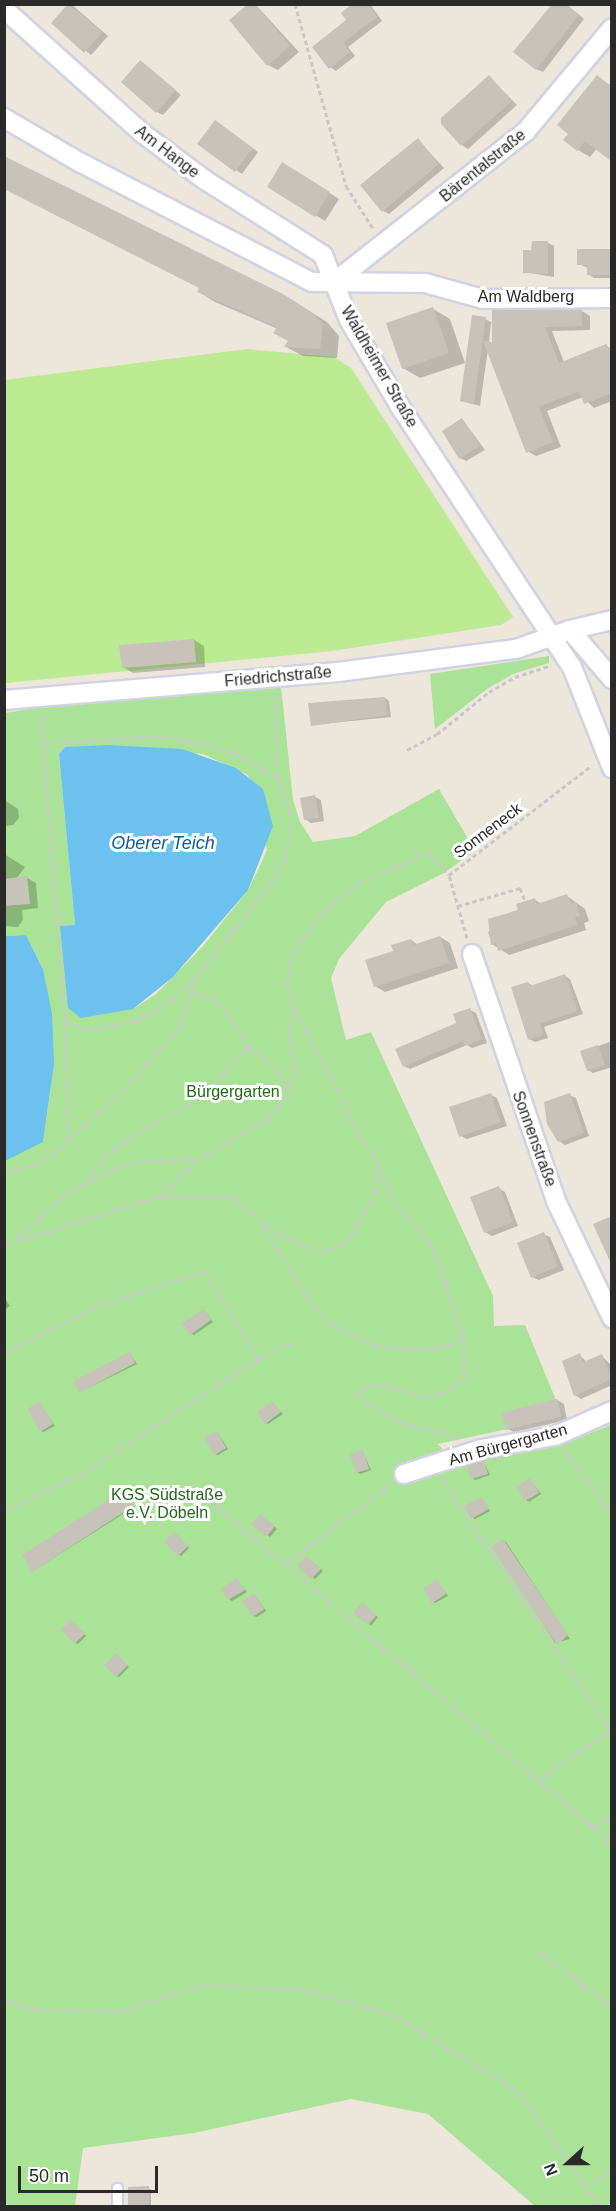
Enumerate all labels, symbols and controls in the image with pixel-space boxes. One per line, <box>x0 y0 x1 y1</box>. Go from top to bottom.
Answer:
street label: Am Hange <box>131 122 203 182</box>
street label: Bärentalstraße <box>436 126 530 206</box>
street label: Am Waldberg <box>478 287 574 307</box>
street label: Waldheimer Straße <box>336 303 422 431</box>
street label: Friedrichstraße <box>224 663 332 691</box>
street label: Sonneneck <box>450 799 526 863</box>
water label: Oberer Teich <box>111 832 215 854</box>
park label: Bürgergarten <box>186 1082 280 1102</box>
street label: Sonnenstraße <box>508 1088 560 1190</box>
street label: Am Bürgergarten <box>447 1420 569 1470</box>
park label: KGS Südstraße e.V. Döbeln <box>111 1485 223 1523</box>
north arrow <box>538 2133 598 2193</box>
scale bar <box>21 2154 160 2192</box>
text: N <box>541 2161 561 2178</box>
text: 50 m <box>29 2166 69 2186</box>

